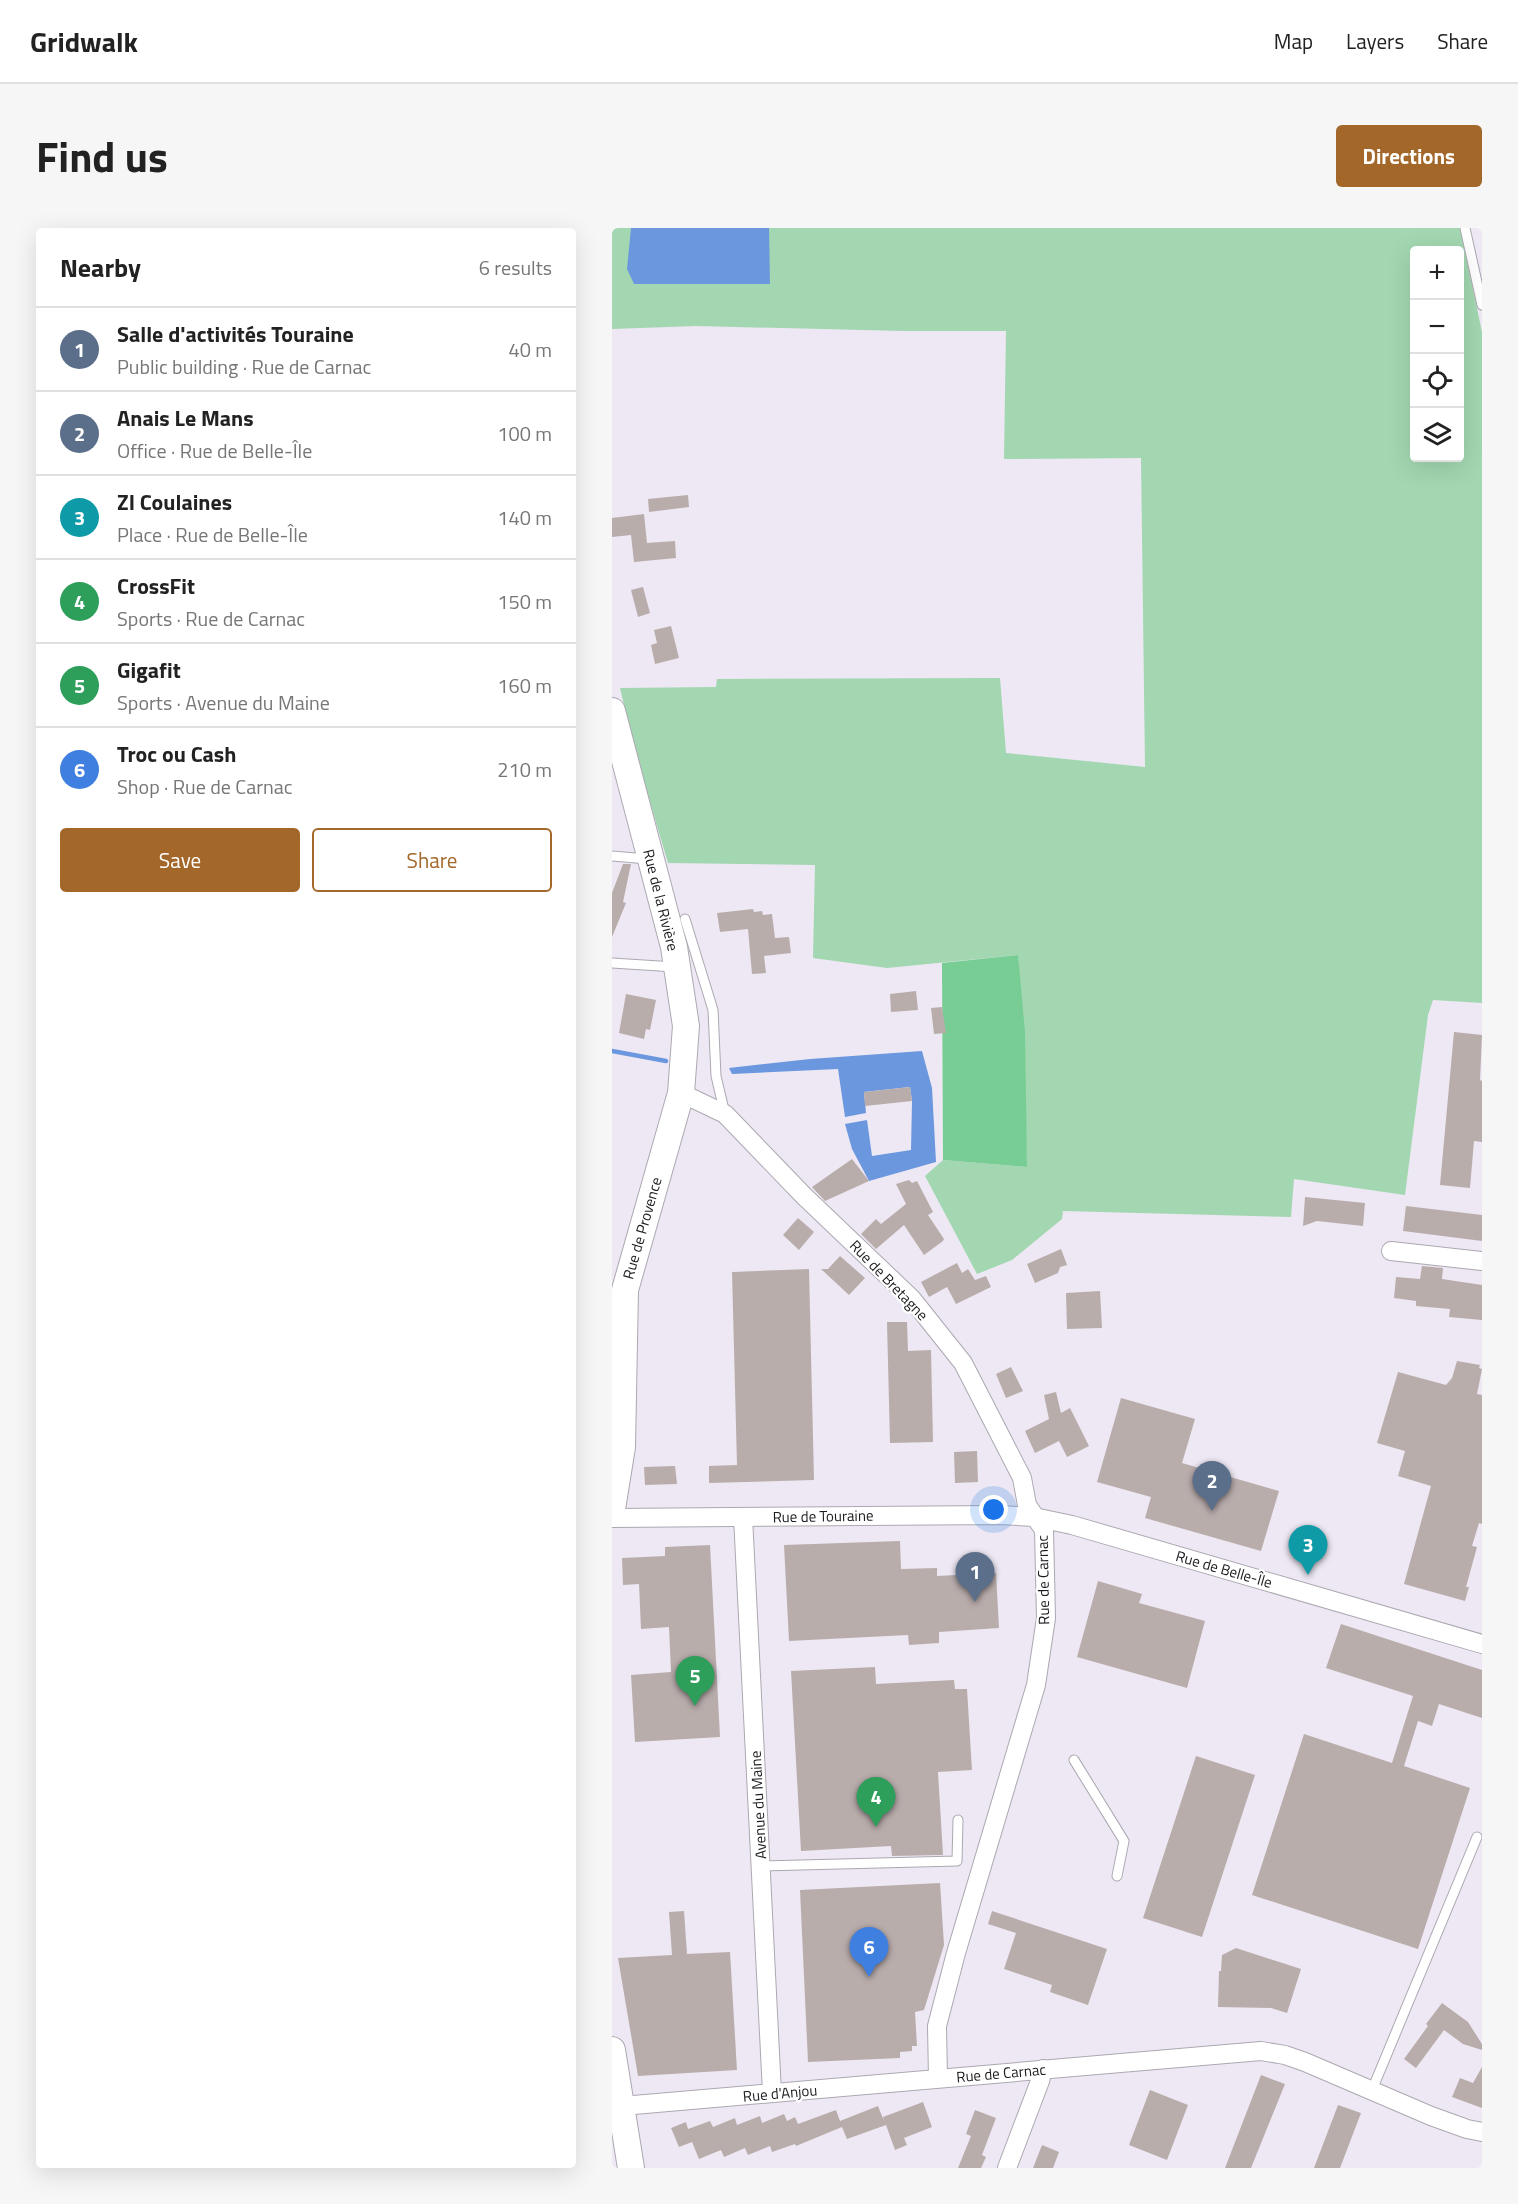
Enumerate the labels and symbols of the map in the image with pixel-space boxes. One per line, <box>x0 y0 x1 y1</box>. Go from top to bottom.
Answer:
street label: Rue de la Rivière <box>637 847 685 953</box>
street label: Rue de Provence <box>616 1174 668 1282</box>
street label: Rue de Bretagne <box>844 1234 934 1326</box>
pin: 2 <box>1192 1462 1232 1511</box>
your location <box>979 1495 1008 1524</box>
street label: Rue de Touraine <box>772 1504 874 1528</box>
pin: 3 <box>1288 1526 1328 1575</box>
street label: Rue de Carnac <box>1031 1535 1055 1625</box>
street label: Rue de Belle-Île <box>1173 1544 1275 1594</box>
pin: 1 <box>956 1552 994 1602</box>
pin: 5 <box>676 1656 715 1706</box>
street label: Avenue du Maine <box>744 1750 772 1860</box>
pin: 4 <box>856 1778 896 1827</box>
pin: 6 <box>850 1928 888 1977</box>
street label: Rue de Carnac <box>955 2058 1047 2088</box>
street label: Rue d'Anjou <box>742 2078 818 2108</box>

